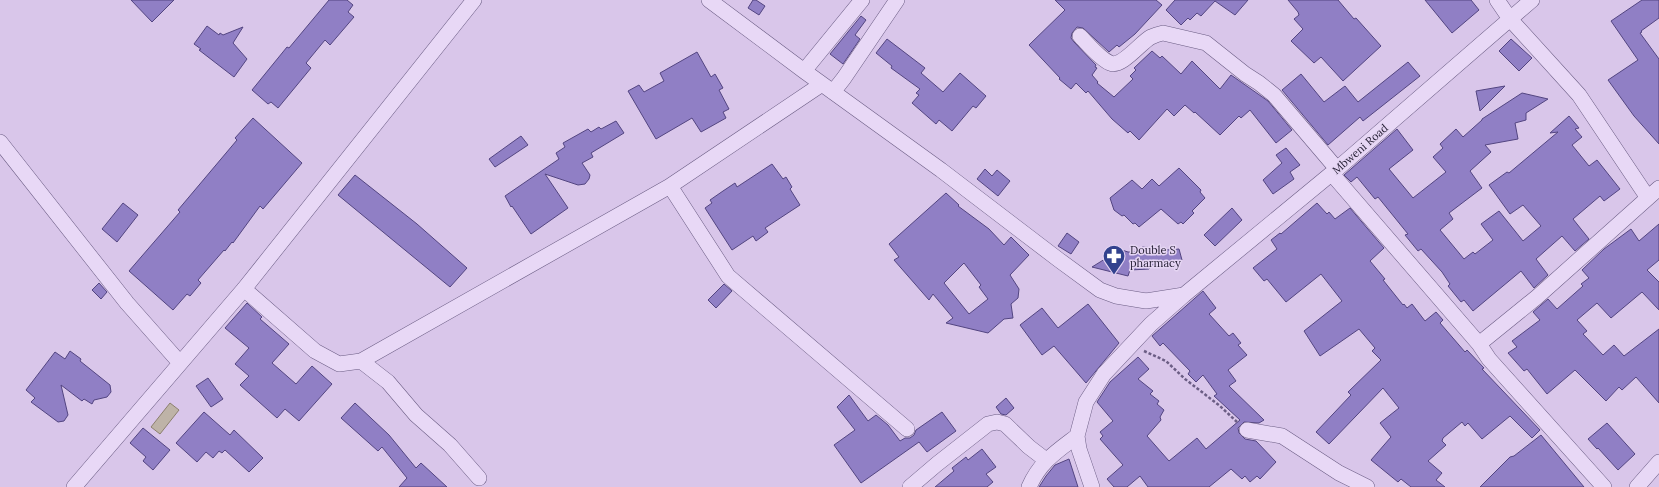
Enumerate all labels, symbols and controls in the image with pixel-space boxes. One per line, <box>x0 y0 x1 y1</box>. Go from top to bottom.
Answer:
street label: Mbweni Road <box>1329 121 1391 177</box>
pharmacy icon: Double S pharmacy <box>1101 243 1127 276</box>
place label: Double S pharmacy <box>1130 243 1181 270</box>

